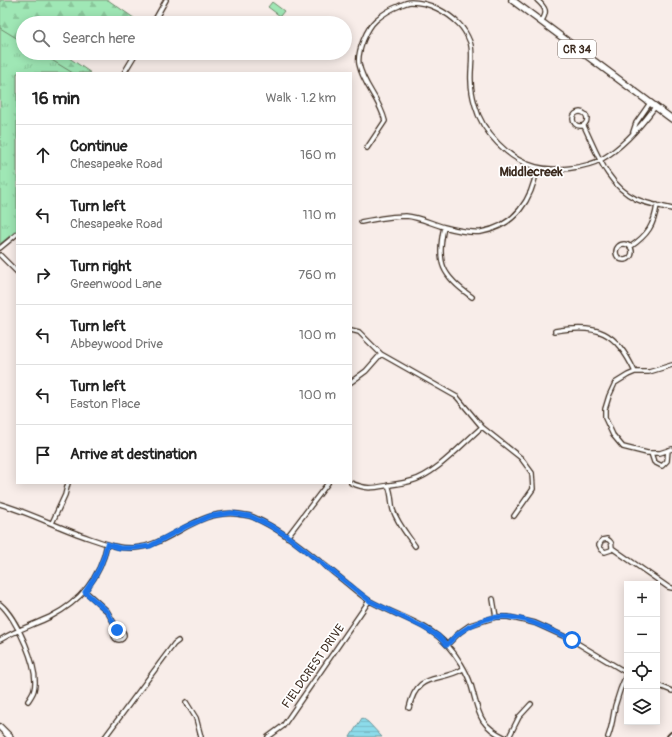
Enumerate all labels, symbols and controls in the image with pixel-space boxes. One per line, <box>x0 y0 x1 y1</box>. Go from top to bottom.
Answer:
search box <box>16 16 352 60</box>
icon: search <box>30 27 52 49</box>
text: Search here <box>62 29 135 48</box>
road number: CR 34 <box>558 40 596 58</box>
text: 16 min <box>32 88 80 109</box>
text: Walk · 1.2 km <box>266 90 336 106</box>
text: Continue <box>70 137 128 156</box>
icon: ahead <box>32 144 54 166</box>
text: 160 m <box>300 147 336 163</box>
text: Chesapeake Road <box>70 156 163 172</box>
district label: Middlecreek <box>499 164 563 180</box>
text: Turn left <box>70 197 126 216</box>
icon: left <box>32 204 54 226</box>
text: 110 m <box>303 207 336 223</box>
text: Chesapeake Road <box>70 216 163 232</box>
text: Turn right <box>70 257 131 276</box>
icon: right <box>32 264 54 286</box>
text: 760 m <box>298 267 336 283</box>
text: Greenwood Lane <box>70 276 162 292</box>
text: Turn left <box>70 317 126 336</box>
icon: left <box>32 324 54 346</box>
text: 100 m <box>299 327 336 343</box>
text: Abbeywood Drive <box>70 336 163 352</box>
text: Turn left <box>70 377 126 396</box>
icon: left <box>32 384 54 406</box>
text: 100 m <box>299 387 336 403</box>
text: Easton Place <box>70 396 140 412</box>
icon: arrive <box>32 444 54 466</box>
text: Arrive at destination <box>70 445 197 464</box>
map controls <box>624 581 660 725</box>
button: + <box>624 581 660 617</box>
button: − <box>624 617 660 653</box>
route end <box>108 621 126 639</box>
street label: FIELDCREST DRIVE <box>279 621 348 711</box>
route start <box>563 631 581 649</box>
button: locate <box>624 653 660 689</box>
button: layers <box>624 689 660 725</box>

